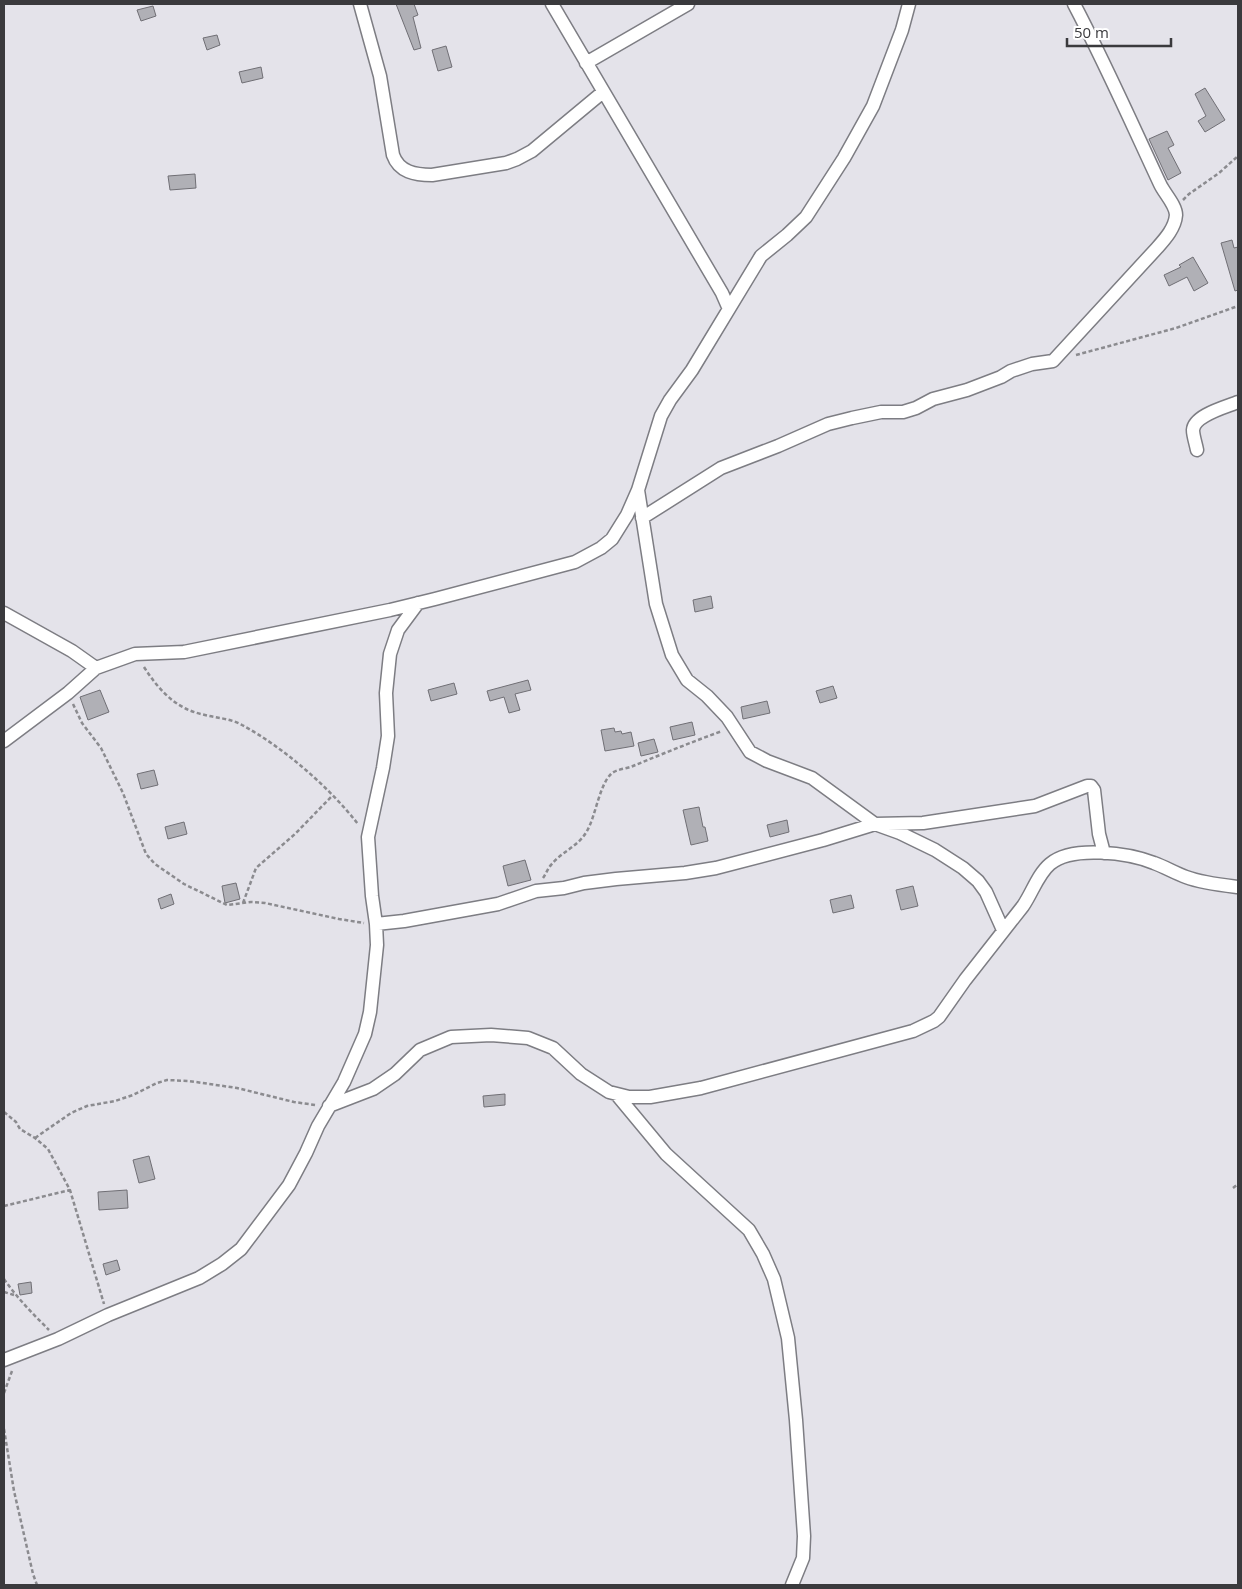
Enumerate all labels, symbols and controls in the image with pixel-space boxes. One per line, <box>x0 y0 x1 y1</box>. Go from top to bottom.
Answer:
scale bar <box>1067 15 1171 47</box>
text: 50 m <box>1074 22 1109 42</box>

